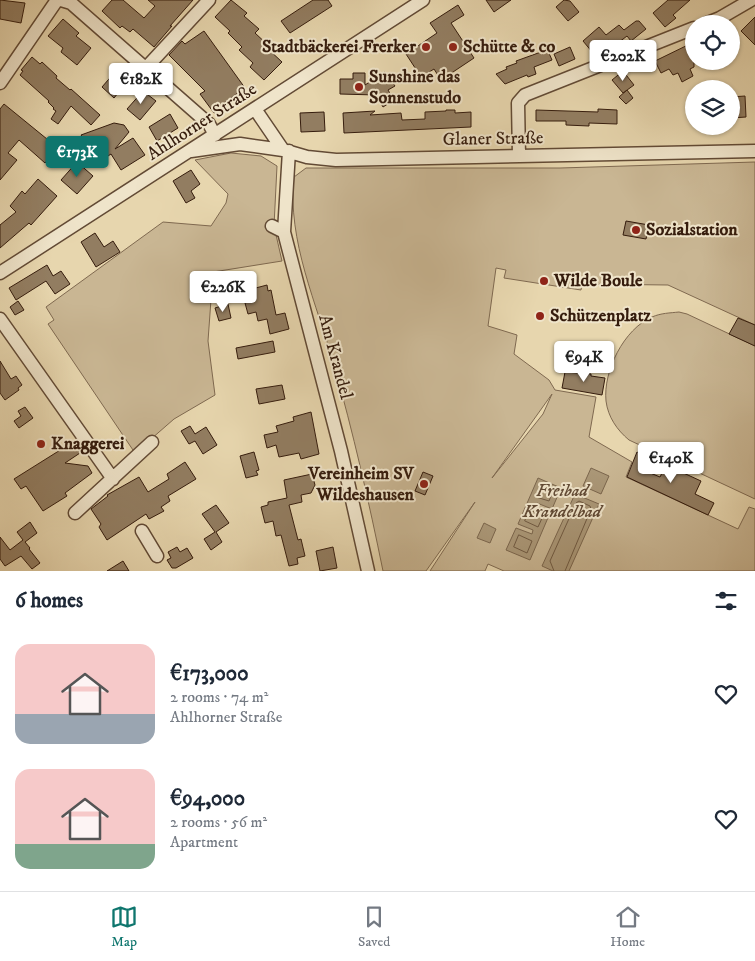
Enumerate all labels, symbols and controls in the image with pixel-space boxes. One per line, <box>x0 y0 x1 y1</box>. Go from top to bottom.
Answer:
map controls <box>685 15 740 135</box>
button: locate <box>685 15 740 70</box>
place label: Stadtbäckerei Frerker <box>262 36 416 58</box>
place label: Schütte & co <box>463 36 556 58</box>
pin: €202K <box>588 39 658 82</box>
marker: Stadtbäckerei Frerker <box>420 41 432 53</box>
marker: Schütte & co <box>447 41 459 53</box>
text: €202K <box>601 46 645 66</box>
pin: €182K <box>106 62 176 105</box>
place label: Sunshine das Sonnenstudo <box>369 66 461 109</box>
text: €182K <box>120 69 162 89</box>
street label: Ahlhorner Straße <box>143 78 261 166</box>
button: layers <box>685 80 740 135</box>
marker: Sunshine das Sonnenstudo <box>353 81 365 93</box>
street label: Glaner Straße <box>442 127 544 151</box>
pin: €173K <box>42 136 112 178</box>
text: €173K <box>57 142 97 162</box>
place label: Sozialstation <box>646 219 738 241</box>
marker: Sozialstation <box>630 224 642 236</box>
pin: €226K <box>188 270 258 313</box>
place label: Wilde Boule <box>553 270 643 292</box>
marker: Wilde Boule <box>538 275 550 287</box>
text: €226K <box>201 277 245 297</box>
place label: Schützenplatz <box>550 305 651 327</box>
marker: Schützenplatz <box>534 310 546 322</box>
street label: Am Krandel <box>313 312 357 402</box>
pin: €94K <box>554 340 614 383</box>
text: €94K <box>565 347 603 367</box>
place label: Knaggerei <box>51 433 125 455</box>
marker: Knaggerei <box>35 438 47 450</box>
pin: €140K <box>636 442 706 484</box>
text: €140K <box>649 448 693 468</box>
place label: Vereinheim SV Wildeshausen <box>307 463 416 506</box>
marker: Vereinheim SV Wildeshausen <box>418 478 430 490</box>
park label: Freibad Krandelbad <box>522 480 604 523</box>
icon: filters <box>712 587 740 615</box>
text: 6 homes <box>15 588 83 614</box>
text: €173,000 <box>170 661 248 687</box>
icon: home <box>55 664 115 724</box>
icon: heart <box>712 680 740 708</box>
text: 2 rooms · 74 m² <box>170 687 268 707</box>
text: Ahlhorner Straße <box>170 707 282 727</box>
text: €94,000 <box>170 786 245 812</box>
icon: home <box>55 789 115 849</box>
icon: heart <box>712 805 740 833</box>
text: 2 rooms · 56 m² <box>170 812 267 832</box>
text: Apartment <box>170 832 238 852</box>
tab: Map <box>110 903 138 951</box>
tab: Saved <box>358 903 390 951</box>
tab: Home <box>610 903 645 951</box>

